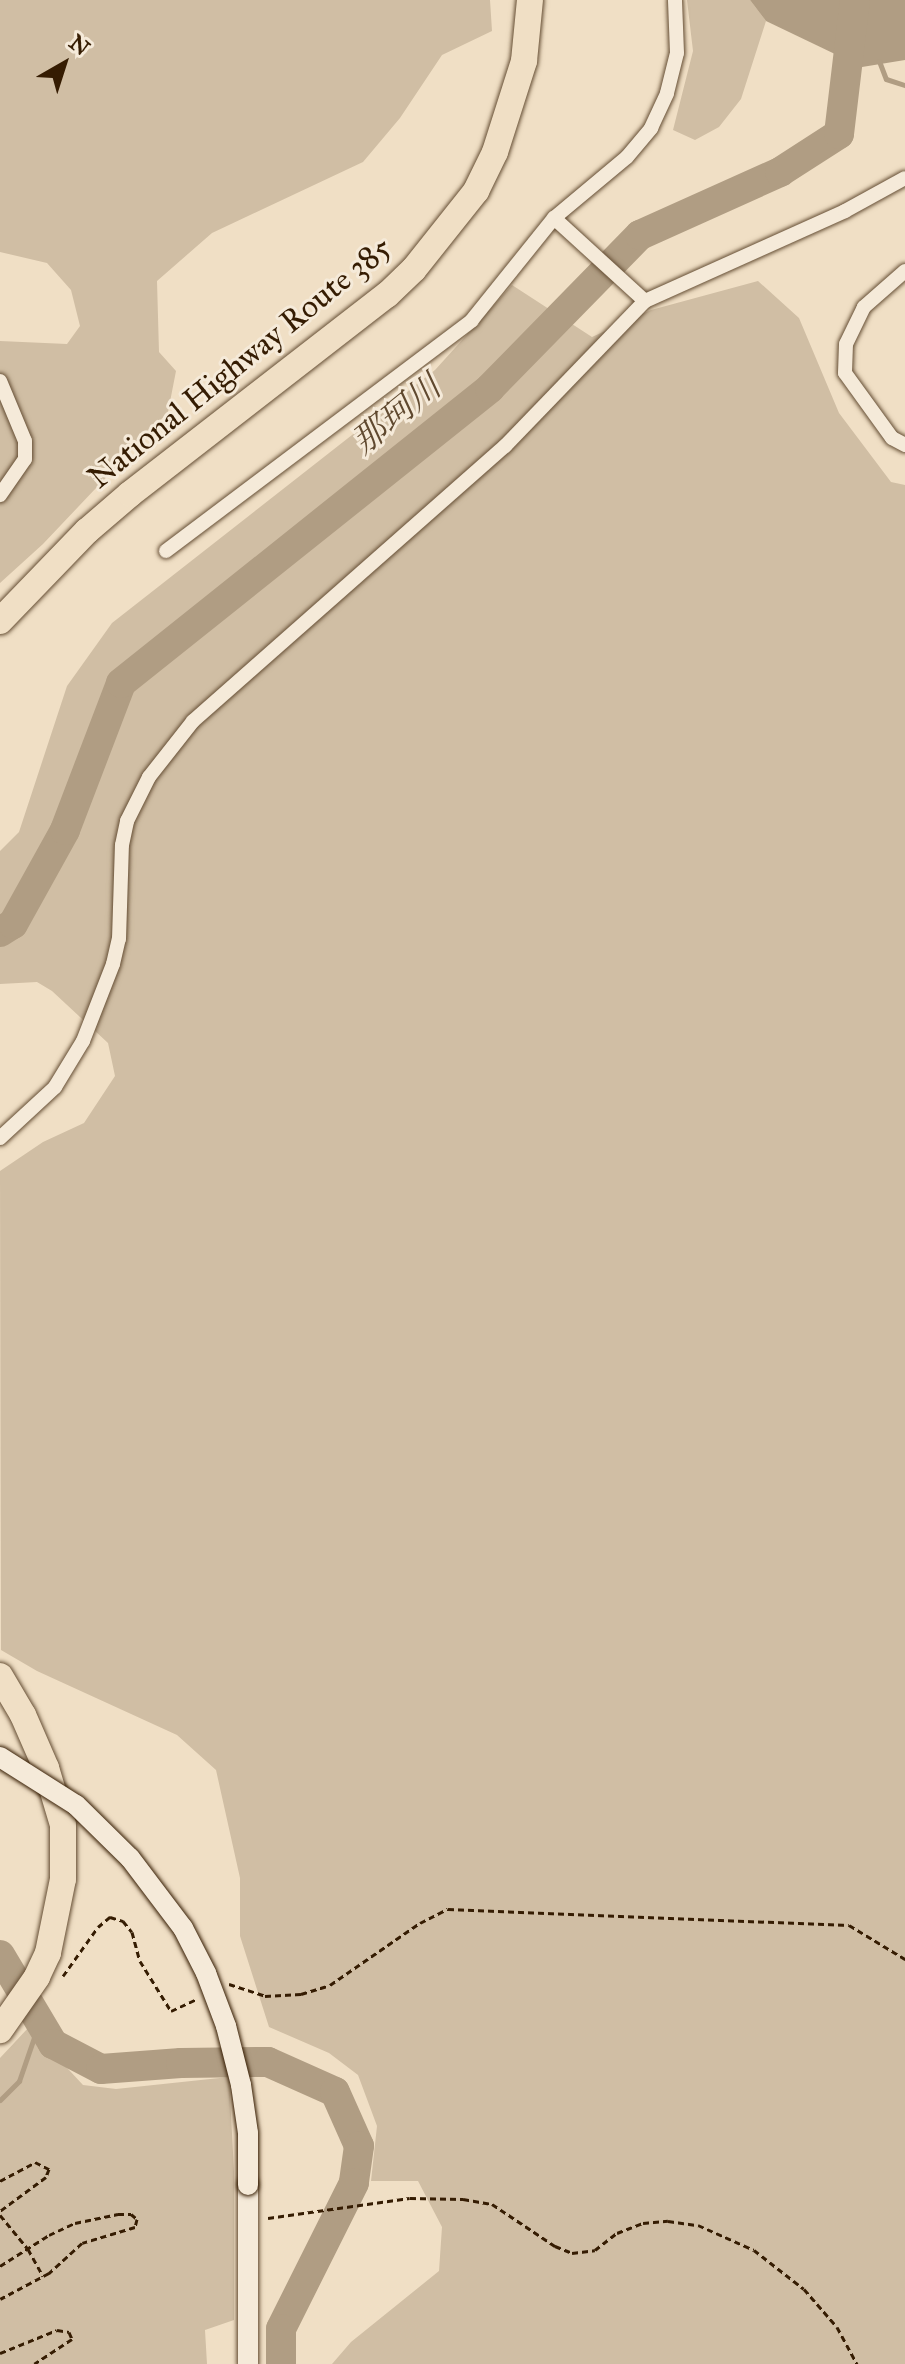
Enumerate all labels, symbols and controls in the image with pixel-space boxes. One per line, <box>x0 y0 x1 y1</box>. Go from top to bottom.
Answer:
north arrow <box>24 24 104 104</box>
text: N <box>64 29 95 61</box>
street label: National Highway Route 385 <box>81 229 399 497</box>
water label: 那珂川 <box>344 366 448 462</box>

